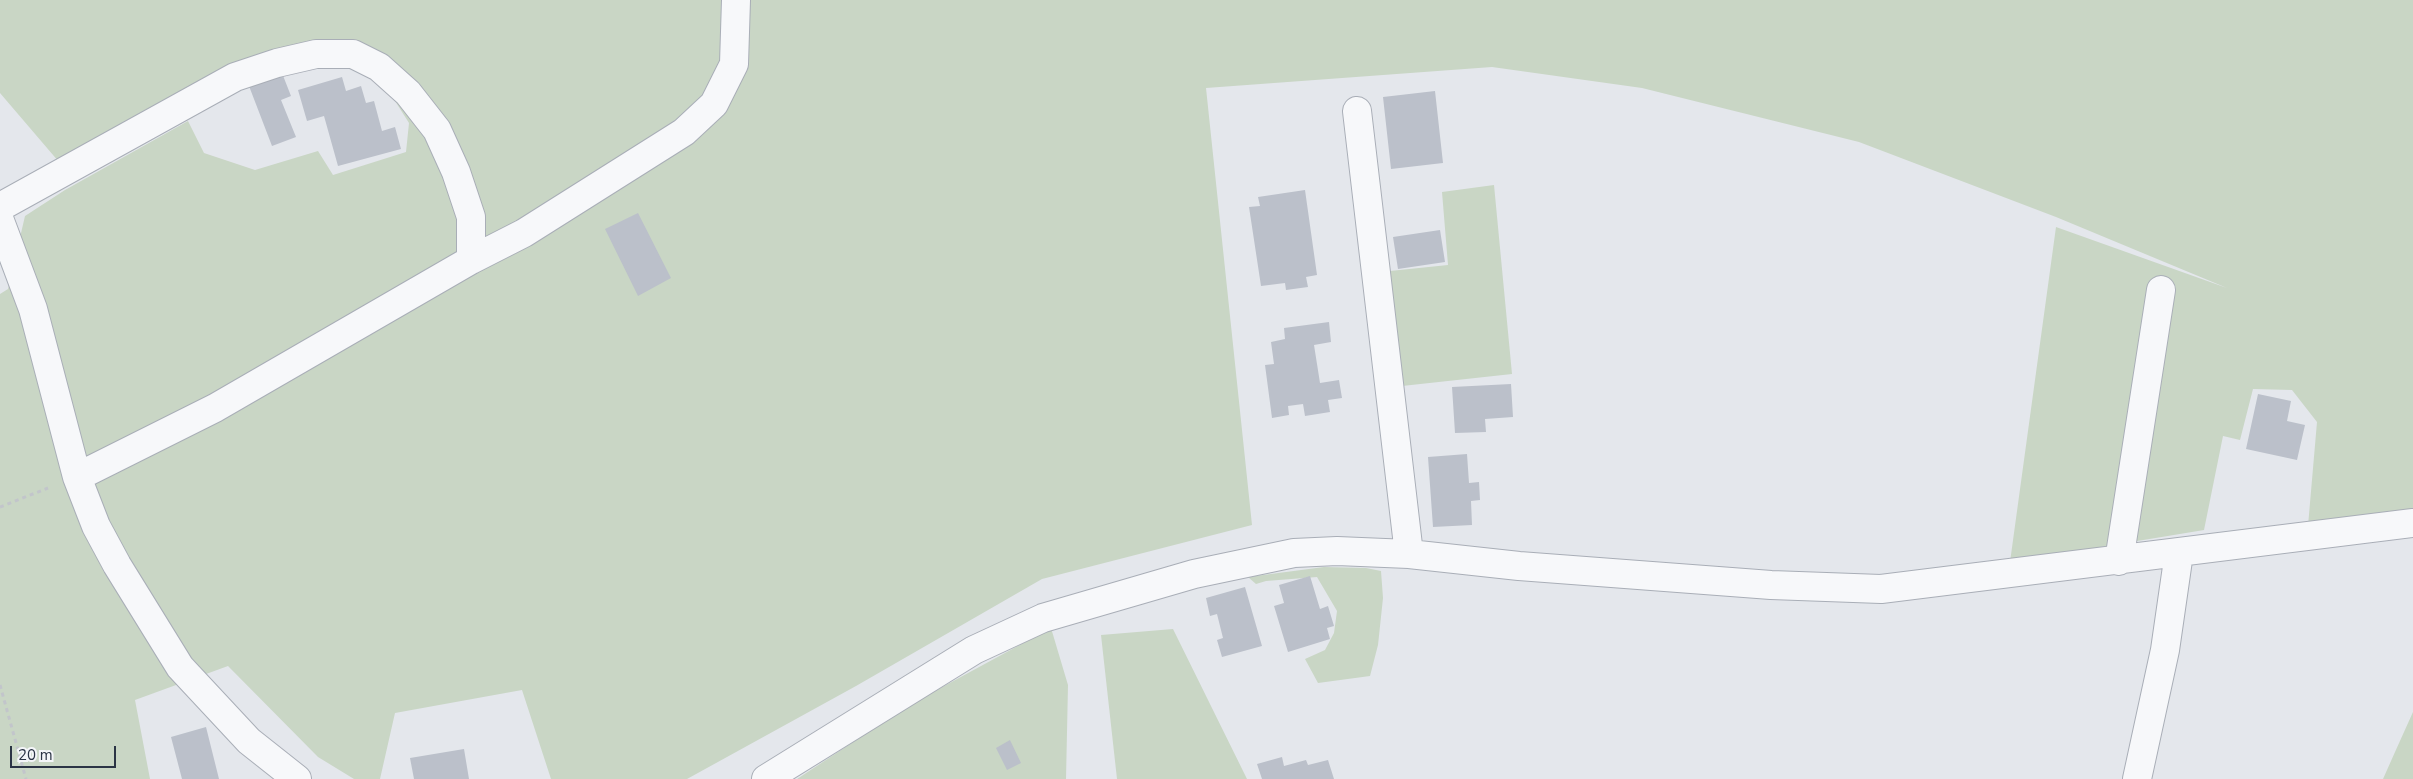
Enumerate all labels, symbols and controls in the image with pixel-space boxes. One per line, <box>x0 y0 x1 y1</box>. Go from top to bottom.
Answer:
scale bar <box>12 736 119 768</box>
text: 20 m <box>18 745 53 765</box>

